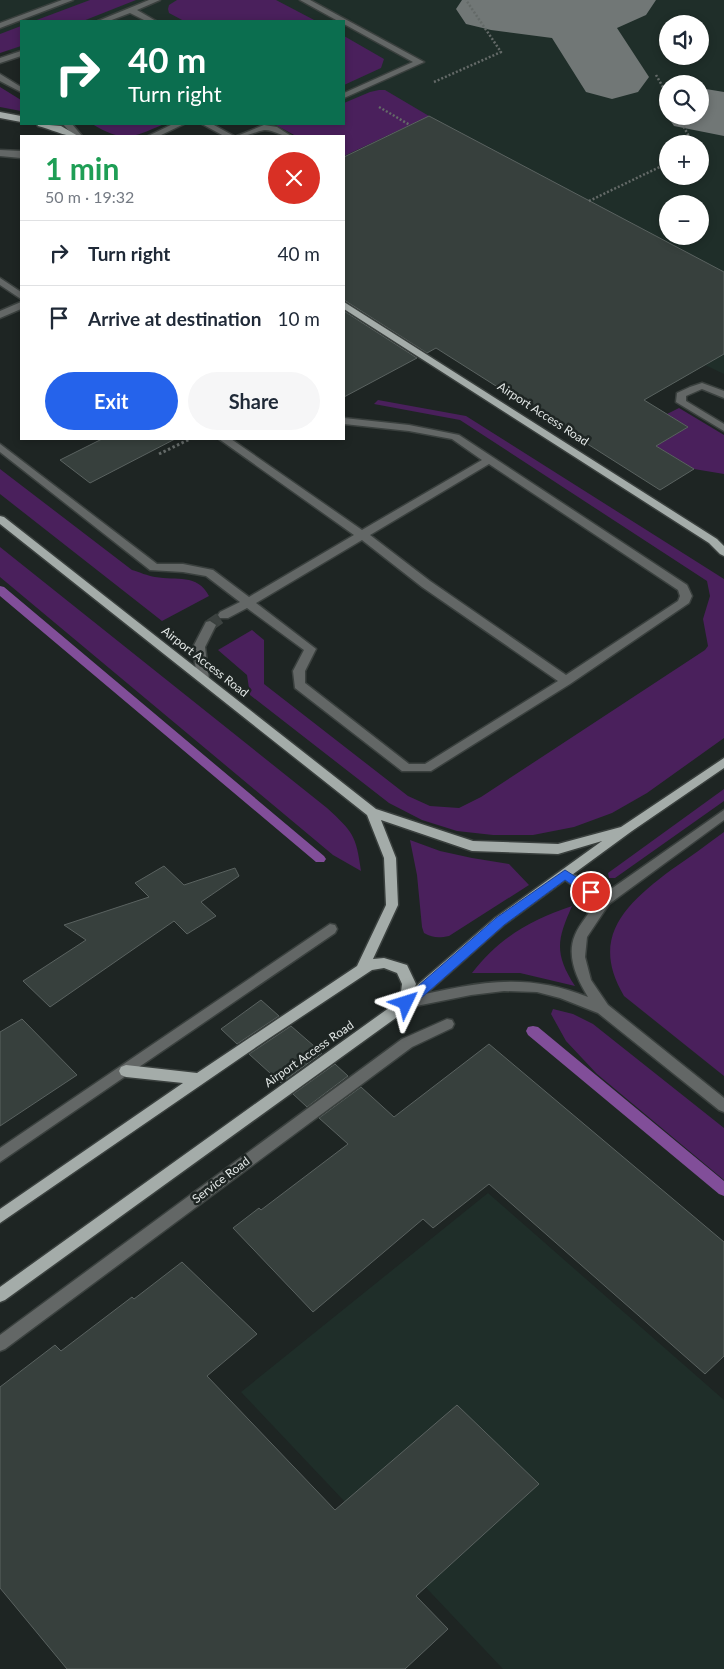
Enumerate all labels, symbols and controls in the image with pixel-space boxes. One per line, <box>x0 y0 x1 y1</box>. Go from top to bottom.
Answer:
map controls <box>659 15 709 245</box>
button: sound <box>659 15 709 65</box>
text: 40 m <box>128 38 206 80</box>
icon: right <box>45 40 110 105</box>
button: search <box>659 75 709 125</box>
text: Turn right <box>128 80 222 107</box>
button: + <box>659 135 709 185</box>
text: 1 min <box>45 150 119 186</box>
button: close <box>268 152 320 204</box>
text: 50 m · 19:32 <box>45 187 134 206</box>
button: − <box>659 195 709 245</box>
icon: right <box>45 239 73 267</box>
text: Turn right <box>88 242 170 265</box>
text: 40 m <box>277 242 320 265</box>
icon: arrive <box>45 304 73 332</box>
text: Arrive at destination <box>88 307 261 330</box>
text: 10 m <box>277 307 320 330</box>
button: Exit <box>45 372 178 430</box>
button: Share <box>188 372 320 430</box>
street label: Airport Access Road <box>495 378 592 449</box>
street label: Airport Access Road <box>159 623 252 700</box>
pin <box>570 871 612 913</box>
icon: arrive <box>577 878 605 906</box>
position arrow <box>379 976 431 1028</box>
street label: Airport Access Road <box>261 1017 356 1090</box>
street label: Service Road <box>189 1153 252 1206</box>

